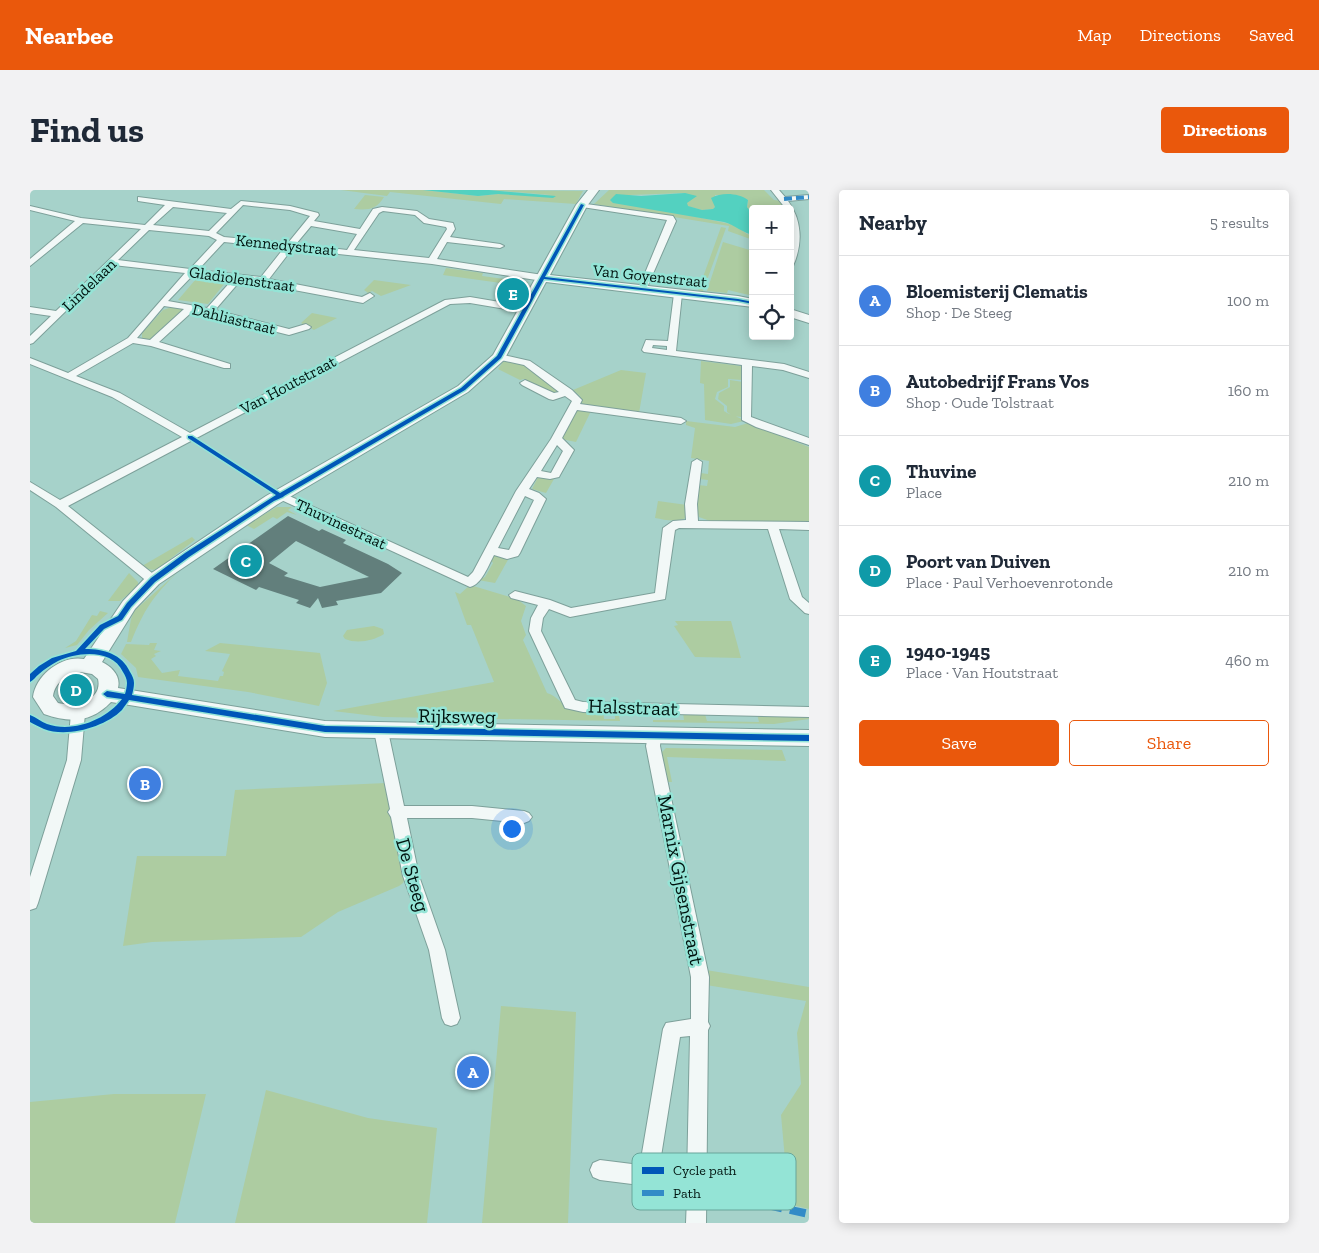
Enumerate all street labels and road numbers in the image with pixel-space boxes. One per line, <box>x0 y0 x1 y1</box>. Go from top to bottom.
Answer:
street label: Kennedystraat <box>235 230 337 260</box>
street label: Lindelaan <box>58 254 120 315</box>
street label: Van Goyenstraat <box>591 260 708 291</box>
street label: Gladiolenstraat <box>188 262 296 296</box>
street label: Dahliastraat <box>190 299 278 339</box>
street label: Van Houtstraat <box>236 352 339 419</box>
street label: Thuvinestraat <box>293 495 389 553</box>
street label: Halsstraat <box>588 693 679 721</box>
street label: Rijksweg <box>418 703 496 729</box>
street label: Marnix Gijsenstraat <box>653 793 709 968</box>
street label: De Steeg <box>391 835 435 915</box>

